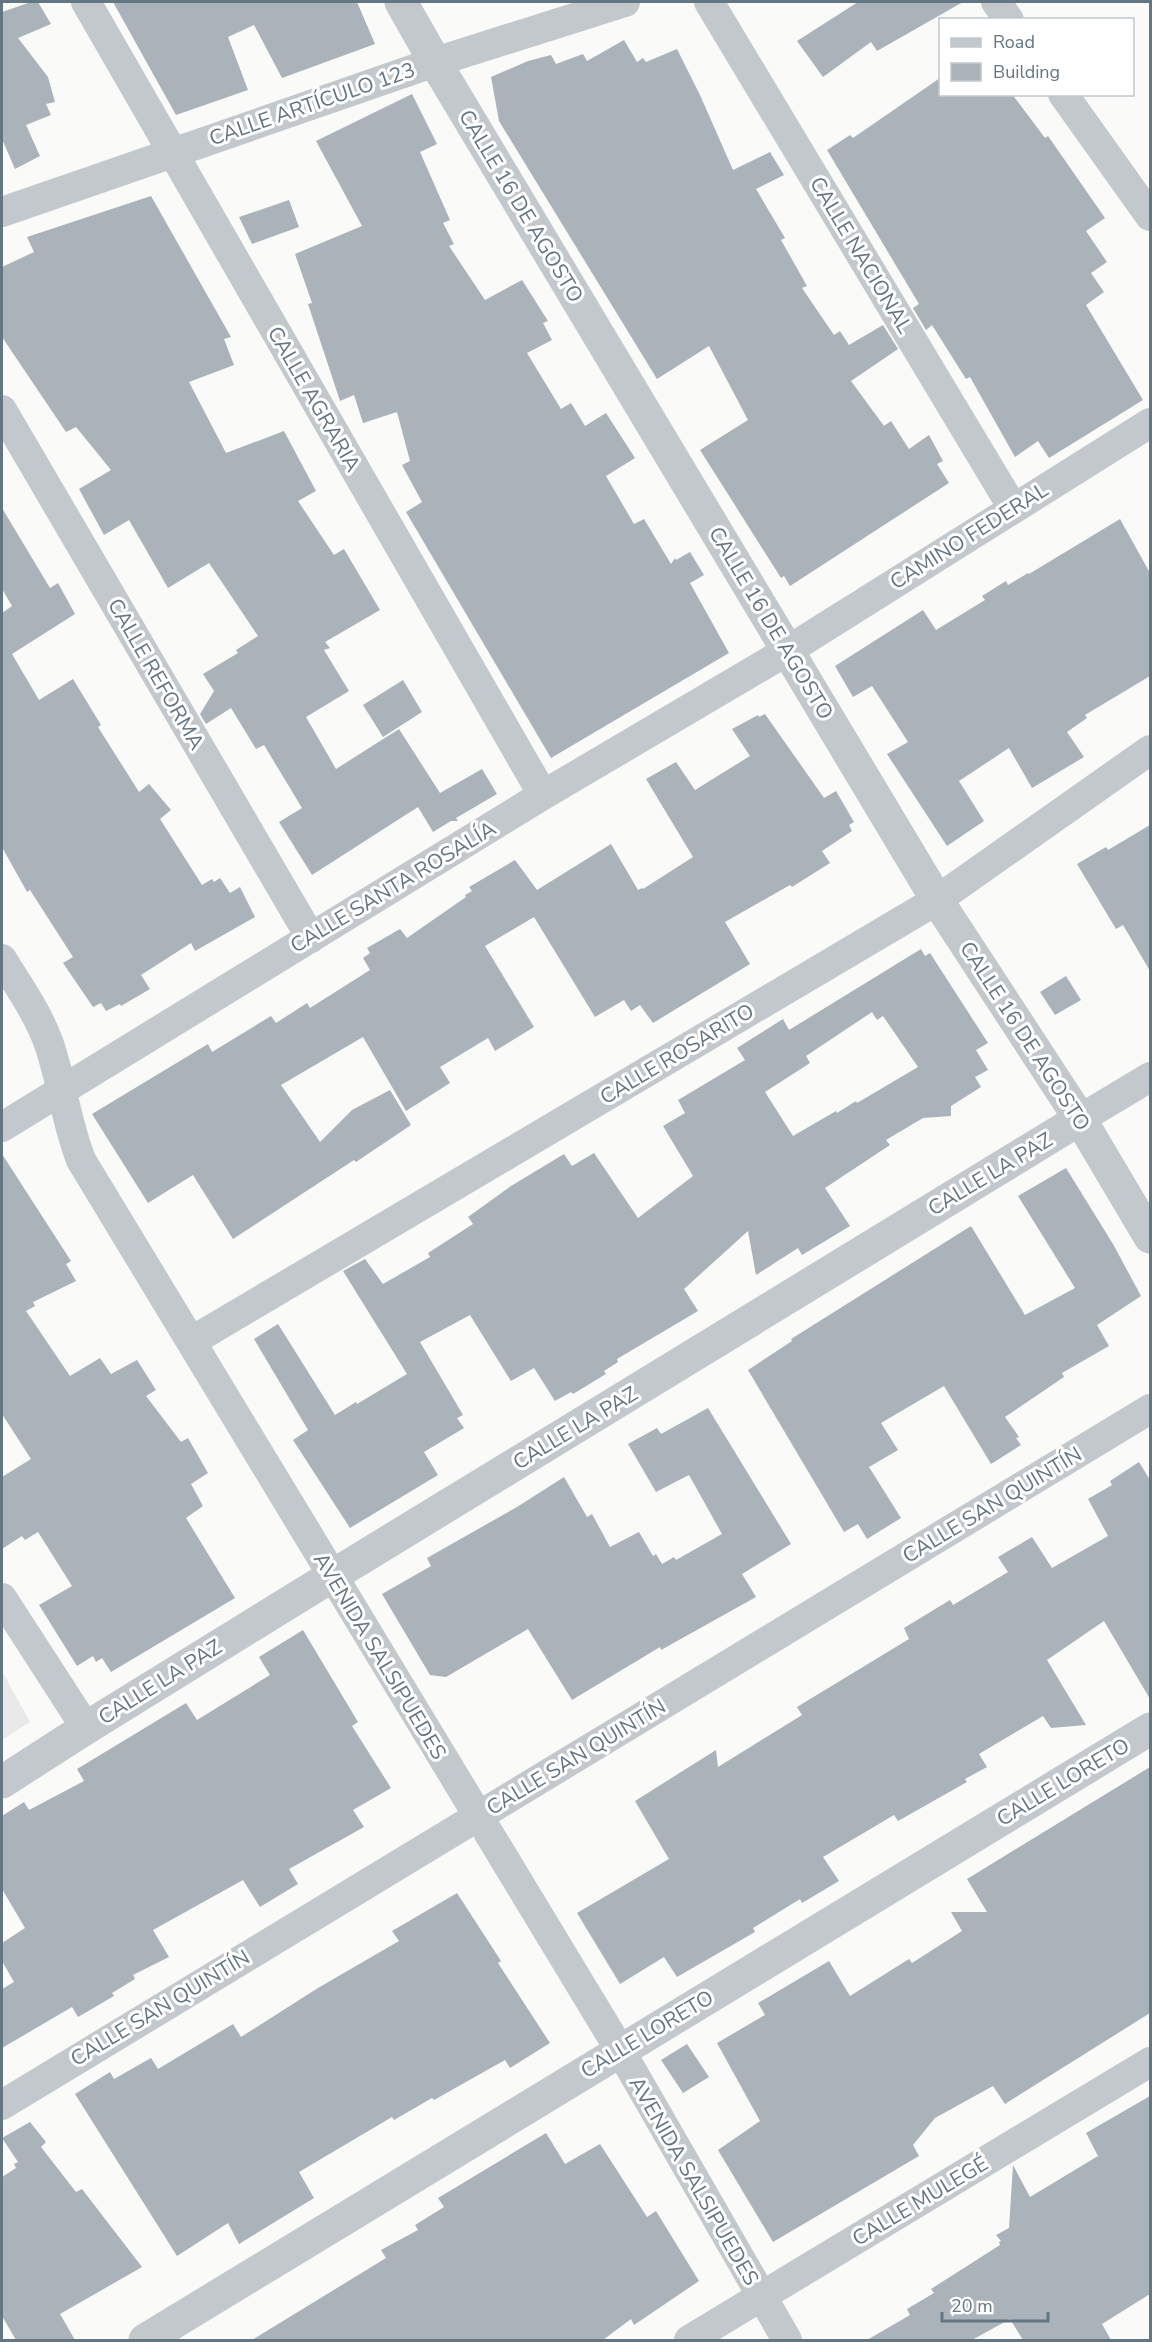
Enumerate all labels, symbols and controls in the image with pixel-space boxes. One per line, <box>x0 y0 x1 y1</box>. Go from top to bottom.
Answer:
legend <box>939 18 1134 96</box>
text: Road <box>993 30 1035 54</box>
street label: CALLE ARTÍCULO 123 <box>205 56 419 152</box>
text: Building <box>993 60 1060 84</box>
street label: CALLE 16 DE AGOSTO <box>452 104 590 308</box>
street label: CALLE NACIONAL <box>803 172 919 339</box>
street label: CALLE AGRARIA <box>261 321 367 477</box>
street label: CAMINO FEDERAL <box>885 476 1054 596</box>
street label: CALLE 16 DE AGOSTO <box>702 521 840 725</box>
street label: CALLE REFORMA <box>101 593 211 755</box>
street label: CALLE SANTA ROSALÍA <box>285 814 501 960</box>
street label: CALLE 16 DE AGOSTO <box>953 936 1097 1136</box>
street label: CALLE ROSARITO <box>595 997 759 1111</box>
street label: CALLE LA PAZ <box>923 1126 1057 1222</box>
street label: CALLE LA PAZ <box>508 1380 642 1476</box>
street label: CALLE SAN QUINTÍN <box>897 1440 1087 1570</box>
street label: AVENIDA SALSIPUEDES <box>307 1547 453 1765</box>
street label: CALLE LA PAZ <box>93 1633 227 1731</box>
street label: CALLE SAN QUINTÍN <box>481 1692 671 1822</box>
street label: CALLE LORETO <box>991 1731 1135 1833</box>
street label: CALLE SAN QUINTÍN <box>65 1943 255 2073</box>
street label: CALLE LORETO <box>575 1983 719 2085</box>
street label: AVENIDA SALSIPUEDES <box>623 2072 765 2291</box>
street label: CALLE MULEGÉ <box>847 2149 993 2253</box>
scale bar <box>942 2285 1048 2323</box>
text: 20 m <box>951 2294 993 2318</box>

